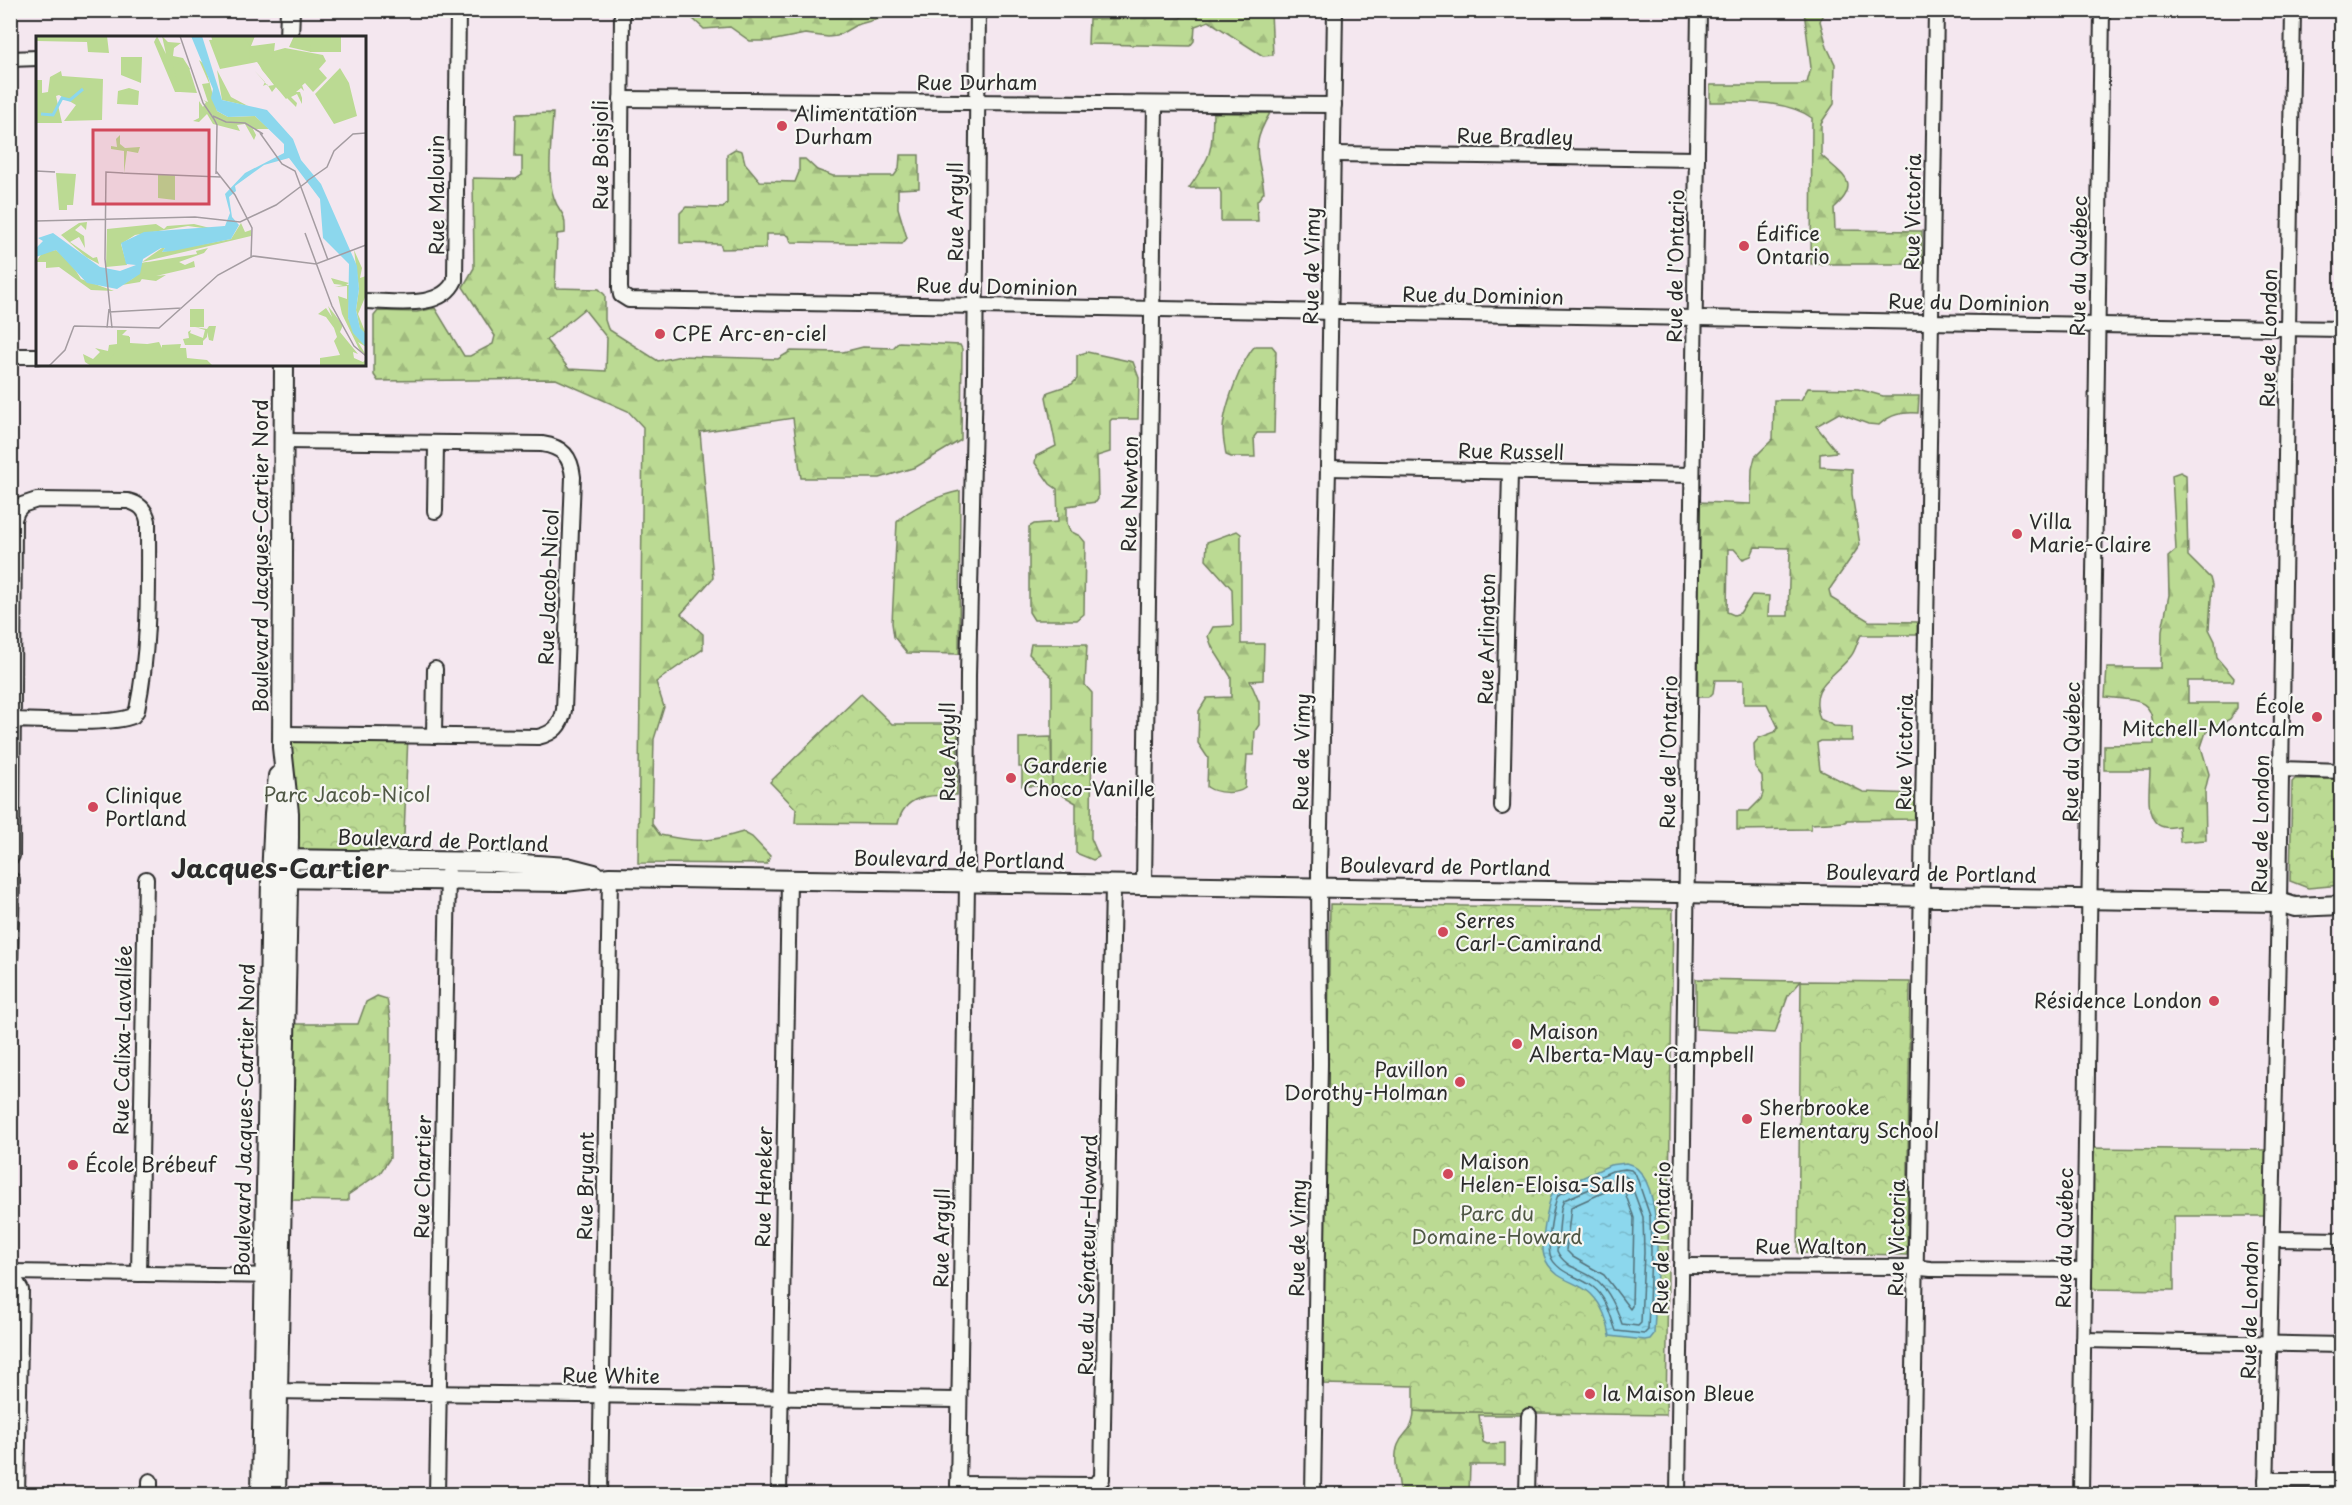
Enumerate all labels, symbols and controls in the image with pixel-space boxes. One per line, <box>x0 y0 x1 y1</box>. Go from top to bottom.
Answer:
inset map <box>36 36 366 366</box>
street label: Rue Durham <box>917 67 1037 97</box>
place label: Alimentation Durham <box>794 98 918 151</box>
street label: Rue Boisjoli <box>585 100 615 210</box>
marker: Alimentation Durham <box>775 119 789 133</box>
street label: Rue Bradley <box>1456 120 1574 152</box>
street label: Rue Malouin <box>421 135 451 255</box>
street label: Rue Victoria <box>1896 153 1928 271</box>
street label: Rue Argyll <box>940 162 970 262</box>
street label: Rue de l'Ontario <box>1659 189 1691 343</box>
street label: Rue du Québec <box>2062 195 2094 336</box>
street label: Rue de Vimy <box>1295 207 1327 325</box>
place label: Édifice Ontario <box>1756 218 1830 271</box>
marker: Édifice Ontario <box>1737 239 1751 253</box>
street label: Rue de London <box>2252 268 2284 408</box>
street label: Rue du Dominion <box>916 270 1078 302</box>
street label: Rue du Dominion <box>1402 279 1564 311</box>
street label: Rue du Dominion <box>1888 286 2050 318</box>
place label: CPE Arc-en-ciel <box>672 318 827 348</box>
marker: CPE Arc-en-ciel <box>653 327 667 341</box>
street label: Boulevard Jacques-Cartier Nord <box>245 399 275 713</box>
street label: Rue Russell <box>1458 435 1565 467</box>
street label: Rue Newton <box>1113 436 1145 552</box>
place label: Villa Marie-Claire <box>2029 506 2151 559</box>
street label: Rue Jacob-Nicol <box>530 508 566 666</box>
marker: Villa Marie-Claire <box>2010 527 2024 541</box>
street label: Rue Arlington <box>1470 573 1502 705</box>
street label: Rue de l'Ontario <box>1652 675 1684 829</box>
street label: Rue du Québec <box>2055 681 2087 822</box>
place label: École Mitchell-Montcalm <box>2122 690 2305 743</box>
street label: Rue de Vimy <box>1285 693 1317 811</box>
street label: Rue Victoria <box>1888 693 1920 811</box>
street label: Rue Argyll <box>932 702 962 802</box>
marker: École Mitchell-Montcalm <box>2310 710 2324 724</box>
place label: Garderie Choco-Vanille <box>1023 750 1155 803</box>
street label: Rue de London <box>2244 754 2276 894</box>
marker: Garderie Choco-Vanille <box>1004 771 1018 785</box>
park label: Parc Jacob-Nicol <box>263 779 431 809</box>
place label: Clinique Portland <box>105 780 187 833</box>
marker: Clinique Portland <box>86 800 100 814</box>
street label: Boulevard de Portland <box>337 821 549 859</box>
street label: Boulevard de Portland <box>853 842 1065 876</box>
district label: Jacques-Cartier <box>171 848 390 887</box>
street label: Boulevard de Portland <box>1339 849 1551 883</box>
street label: Boulevard de Portland <box>1825 856 2037 890</box>
place label: Serres Carl-Camirand <box>1455 905 1602 958</box>
marker: Serres Carl-Camirand <box>1436 925 1450 939</box>
street label: Rue Calixa-Lavallée <box>105 945 139 1135</box>
street label: Boulevard Jacques-Cartier Nord <box>226 963 262 1277</box>
place label: Résidence London <box>2034 985 2202 1015</box>
marker: Résidence London <box>2207 994 2221 1008</box>
place label: Maison Alberta-May-Campbell <box>1529 1016 1754 1069</box>
marker: Maison Alberta-May-Campbell <box>1510 1037 1524 1051</box>
place label: Pavillon Dorothy-Holman <box>1284 1054 1448 1107</box>
marker: Pavillon Dorothy-Holman <box>1453 1075 1467 1089</box>
place label: Sherbrooke Elementary School <box>1759 1092 1939 1145</box>
marker: Sherbrooke Elementary School <box>1740 1112 1754 1126</box>
street label: Rue Chartier <box>406 1114 438 1239</box>
street label: Rue Heneker <box>747 1125 779 1248</box>
street label: Rue Bryant <box>569 1131 601 1241</box>
street label: Rue du Sénateur-Howard <box>1070 1134 1104 1376</box>
place label: Maison Helen-Eloisa-Salls <box>1460 1146 1635 1199</box>
place label: École Brébeuf <box>85 1149 218 1179</box>
marker: École Brébeuf <box>66 1158 80 1172</box>
street label: Rue de l'Ontario <box>1645 1161 1677 1315</box>
marker: Maison Helen-Eloisa-Salls <box>1441 1167 1455 1181</box>
street label: Rue du Québec <box>2048 1167 2080 1308</box>
street label: Rue de Vimy <box>1281 1179 1313 1297</box>
street label: Rue Victoria <box>1880 1179 1912 1297</box>
street label: Rue Argyll <box>925 1188 957 1288</box>
park label: Parc du Domaine-Howard <box>1411 1198 1583 1251</box>
street label: Rue Walton <box>1755 1231 1867 1261</box>
street label: Rue de London <box>2233 1240 2265 1380</box>
street label: Rue White <box>562 1359 660 1391</box>
place label: la Maison Bleue <box>1602 1378 1755 1408</box>
marker: la Maison Bleue <box>1583 1387 1597 1401</box>

